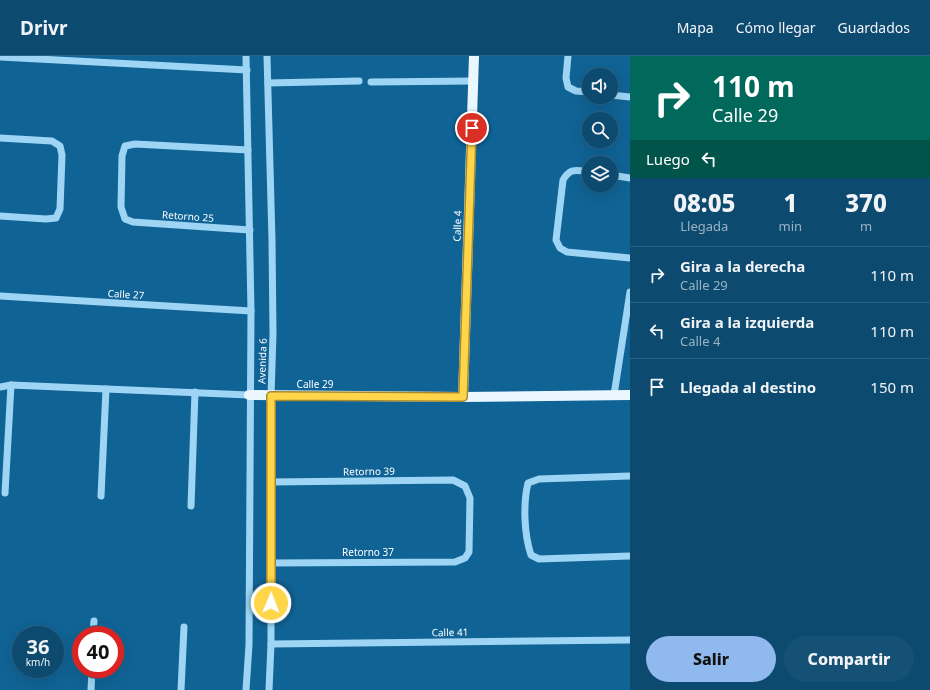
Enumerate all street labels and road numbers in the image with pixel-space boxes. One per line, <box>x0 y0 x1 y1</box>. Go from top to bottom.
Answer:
street label: Retorno 25 <box>162 207 215 225</box>
street label: Calle 4 <box>449 210 465 242</box>
street label: Calle 27 <box>107 286 145 302</box>
street label: Avenida 6 <box>254 338 270 384</box>
street label: Calle 29 <box>297 377 334 391</box>
street label: Retorno 39 <box>343 464 395 478</box>
street label: Retorno 37 <box>342 545 394 559</box>
street label: Calle 41 <box>431 625 469 639</box>

